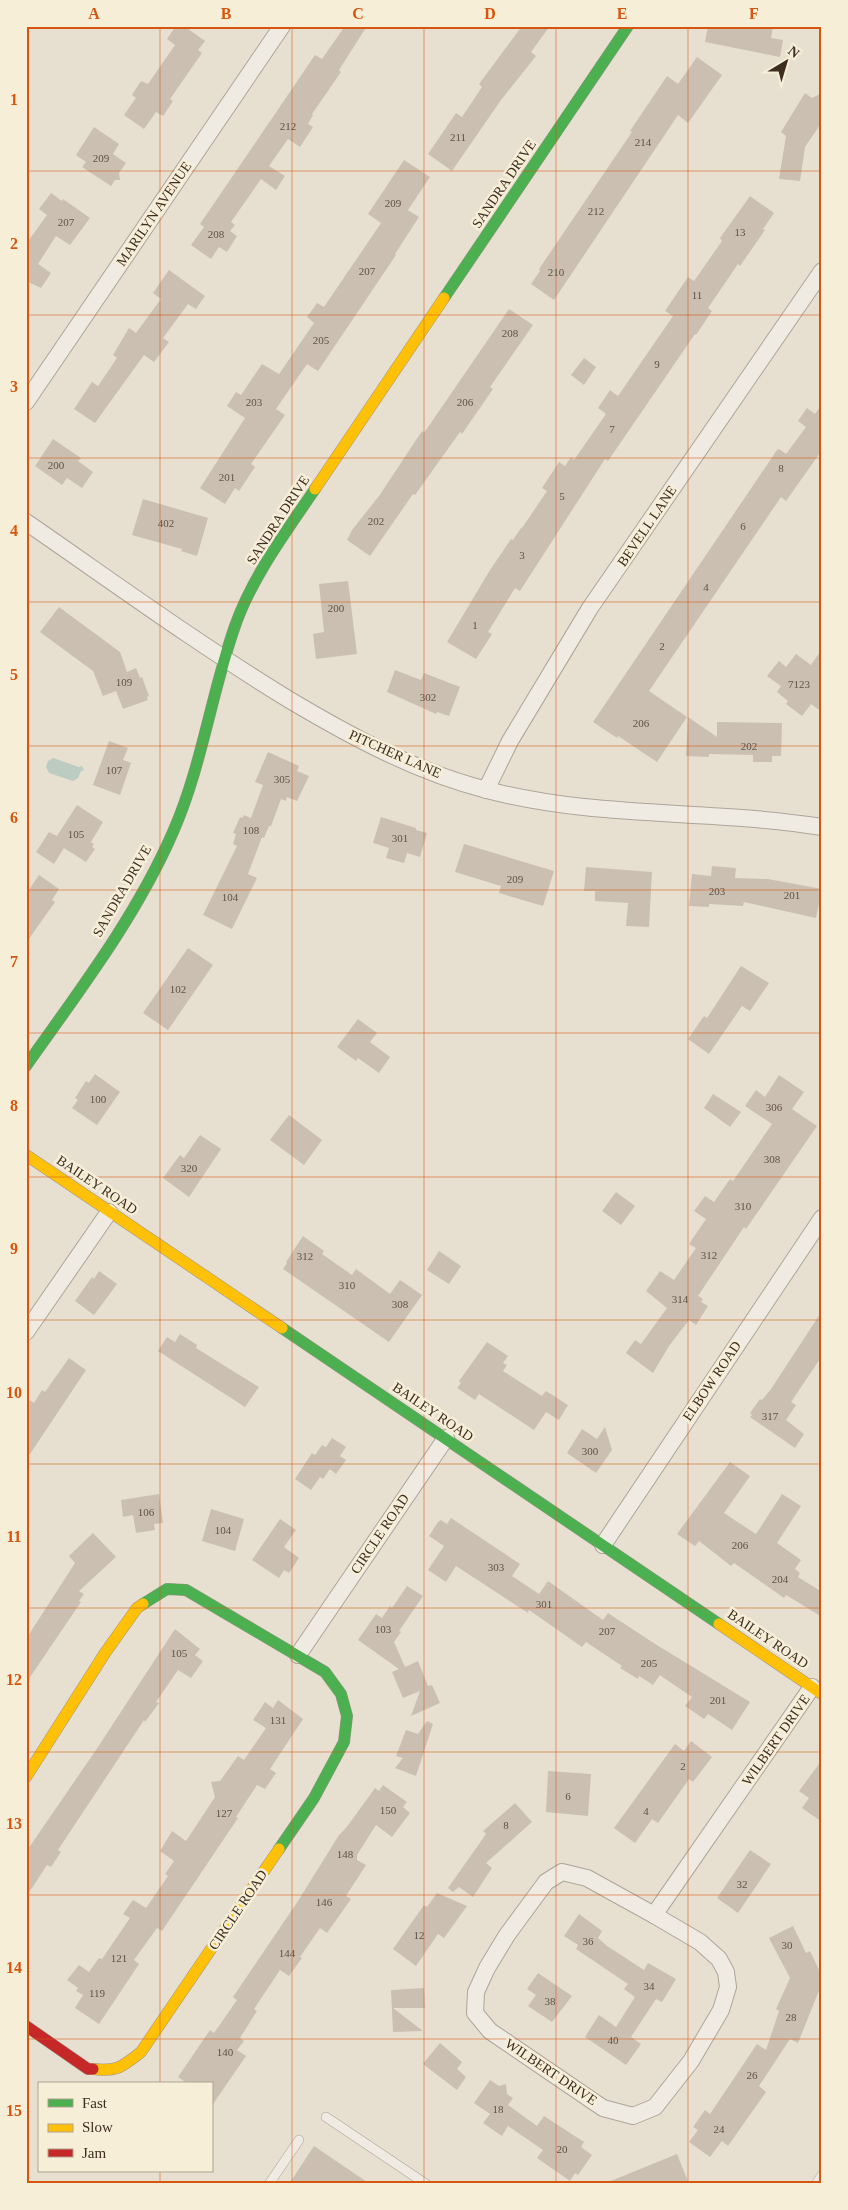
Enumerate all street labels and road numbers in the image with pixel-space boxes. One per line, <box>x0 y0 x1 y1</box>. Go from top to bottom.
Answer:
street label: SANDRA DRIVE <box>469 137 539 231</box>
street label: MARILYN AVENUE <box>114 159 194 269</box>
street label: SANDRA DRIVE <box>244 473 312 567</box>
street label: BEVELL LANE <box>615 483 679 569</box>
street label: PITCHER LANE <box>347 727 443 781</box>
street label: SANDRA DRIVE <box>90 843 154 939</box>
street label: BAILEY ROAD <box>54 1153 140 1217</box>
street label: ELBOW ROAD <box>680 1338 744 1424</box>
street label: BAILEY ROAD <box>390 1380 476 1444</box>
street label: CIRCLE ROAD <box>348 1491 412 1577</box>
street label: BAILEY ROAD <box>725 1607 811 1671</box>
street label: WILBERT DRIVE <box>739 1692 813 1788</box>
street label: CIRCLE ROAD <box>206 1867 270 1953</box>
street label: WILBERT DRIVE <box>502 2036 600 2108</box>

